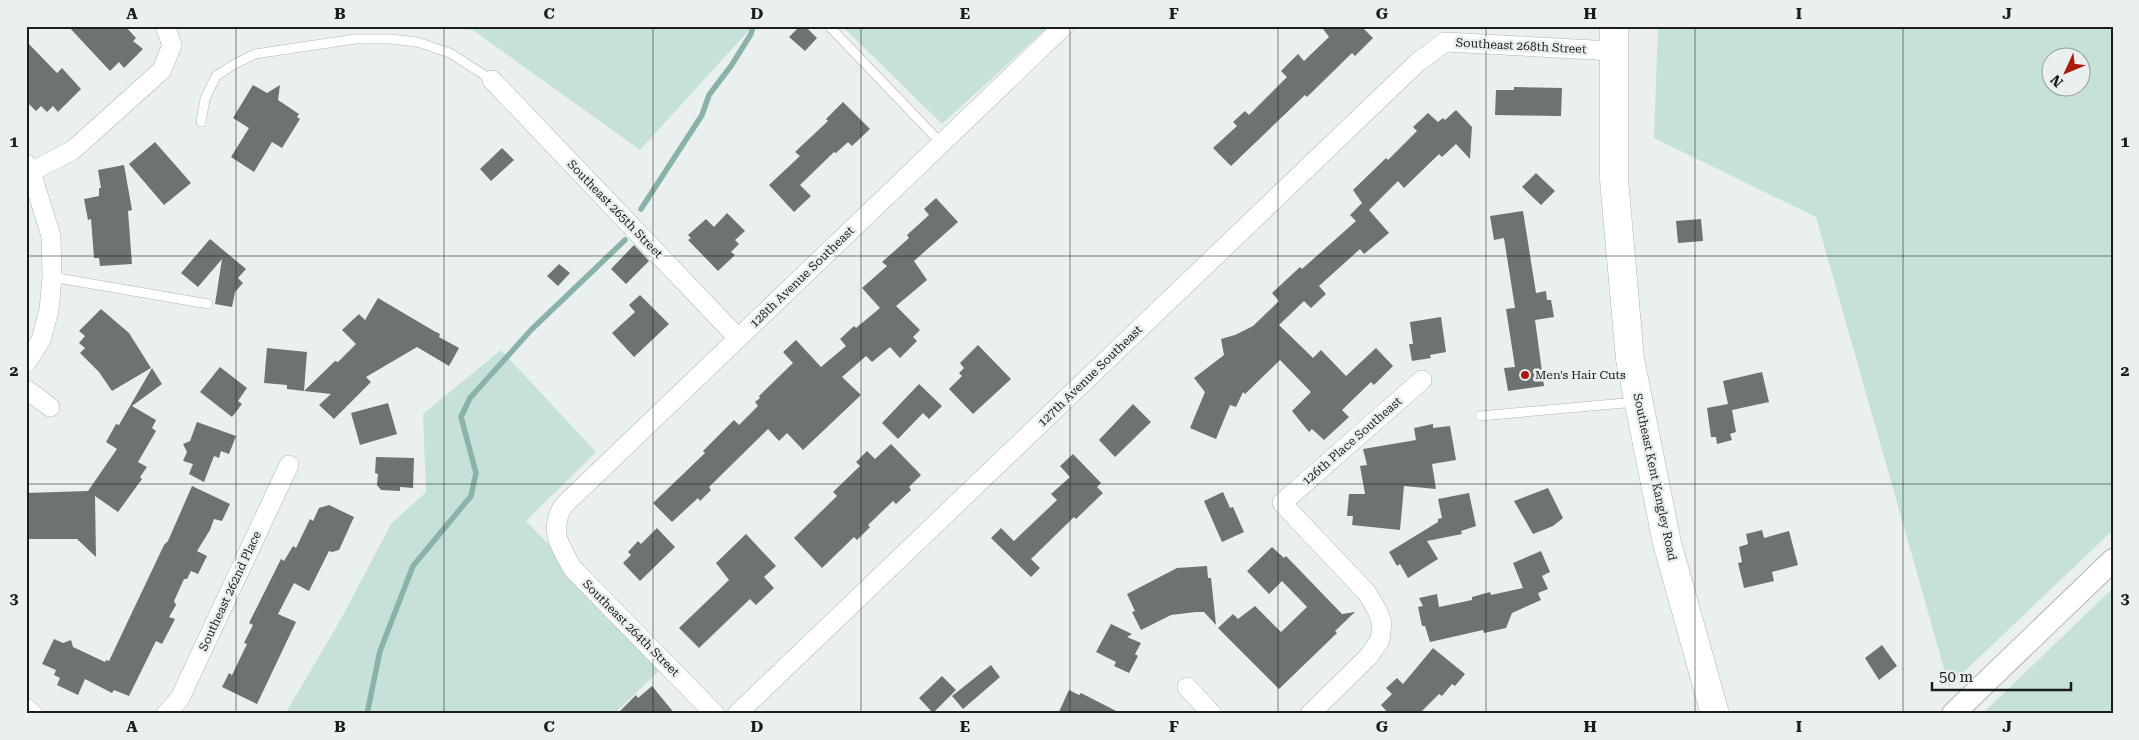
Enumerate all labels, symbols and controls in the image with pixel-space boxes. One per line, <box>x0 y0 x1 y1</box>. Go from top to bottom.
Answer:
text: A <box>126 4 138 23</box>
text: B <box>334 4 346 23</box>
text: C <box>543 4 555 23</box>
text: D <box>751 4 764 23</box>
text: E <box>960 4 970 23</box>
text: F <box>1169 4 1179 23</box>
text: G <box>1376 4 1389 23</box>
text: H <box>1583 4 1597 23</box>
text: I <box>1796 4 1802 23</box>
text: J <box>2002 4 2012 23</box>
street label: Southeast 268th Street <box>1455 36 1587 56</box>
north arrow <box>2042 48 2092 98</box>
text: N <box>2047 71 2066 90</box>
text: 1 <box>10 132 19 151</box>
text: 1 <box>2121 132 2130 151</box>
street label: Southeast 265th Street <box>565 157 666 261</box>
street label: 128th Avenue Southeast <box>747 223 857 330</box>
street label: 127th Avenue Southeast <box>1035 322 1145 429</box>
text: 2 <box>10 361 19 380</box>
text: 2 <box>2121 361 2130 380</box>
place label: Men's Hair Cuts <box>1535 368 1626 382</box>
marker: Men's Hair Cuts <box>1519 369 1531 381</box>
street label: Southeast Kent Kangley Road <box>1630 392 1680 562</box>
street label: 126th Place Southeast <box>1299 394 1405 488</box>
street label: Southeast 262nd Place <box>196 528 264 653</box>
street label: Southeast 264th Street <box>580 577 683 680</box>
text: 3 <box>10 589 19 608</box>
text: 3 <box>2121 589 2130 608</box>
scale bar <box>1932 660 2070 692</box>
text: 50 m <box>1939 668 1974 686</box>
text: A <box>126 717 138 736</box>
text: B <box>334 717 346 736</box>
text: C <box>543 717 555 736</box>
text: D <box>751 717 764 736</box>
text: E <box>960 717 970 736</box>
text: F <box>1169 717 1179 736</box>
text: G <box>1376 717 1389 736</box>
text: H <box>1583 717 1597 736</box>
text: I <box>1796 717 1802 736</box>
text: J <box>2002 717 2012 736</box>

